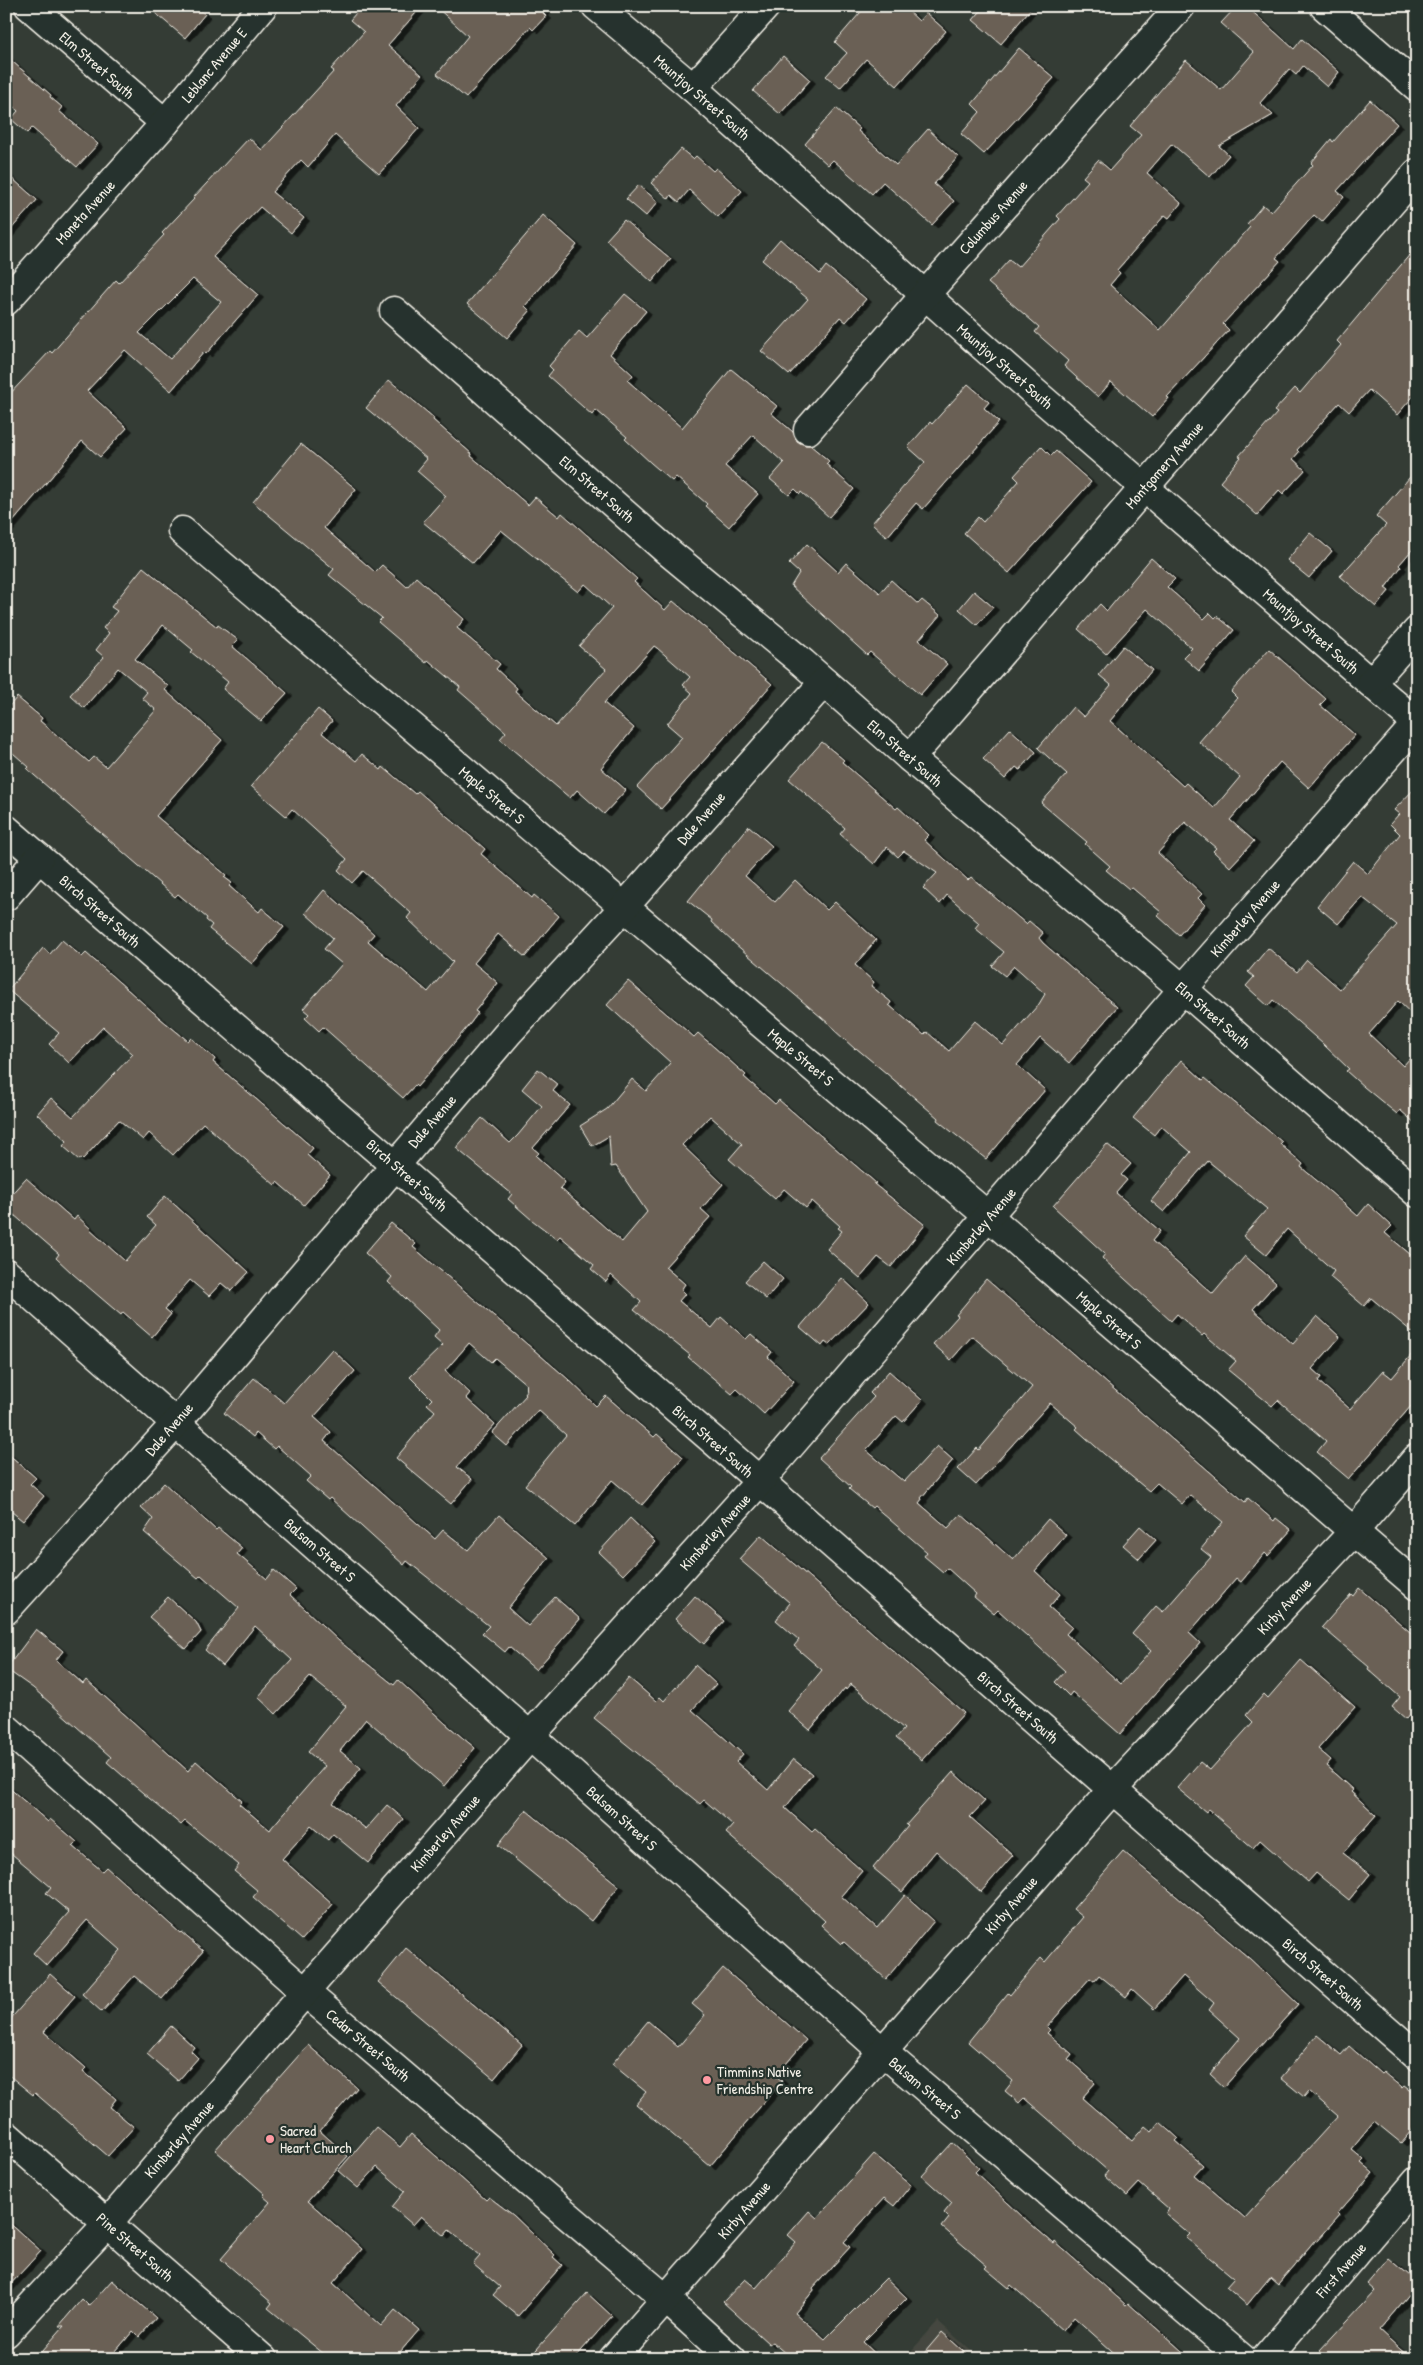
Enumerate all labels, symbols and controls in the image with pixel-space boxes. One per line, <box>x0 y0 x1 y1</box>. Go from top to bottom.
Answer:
street label: Leblanc Avenue E <box>176 23 252 107</box>
street label: Elm Street South <box>55 27 139 103</box>
street label: Mountjoy Street South <box>649 49 755 145</box>
street label: Moneta Avenue <box>50 175 120 249</box>
street label: Columbus Avenue <box>954 175 1032 259</box>
street label: Mountjoy Street South <box>952 318 1058 414</box>
street label: Montgomery Avenue <box>1120 417 1208 513</box>
street label: Elm Street South <box>555 451 639 527</box>
street label: Mountjoy Street South <box>1258 583 1364 679</box>
street label: Elm Street South <box>863 715 947 791</box>
street label: Maple Street S <box>455 761 529 829</box>
street label: Dale Avenue <box>672 787 730 849</box>
street label: Birch Street South <box>55 870 145 952</box>
street label: Kimberley Avenue <box>1205 874 1285 962</box>
street label: Elm Street South <box>1171 977 1255 1053</box>
street label: Maple Street S <box>764 1023 838 1091</box>
street label: Dale Avenue <box>403 1090 461 1152</box>
street label: Birch Street South <box>362 1134 452 1216</box>
street label: Kimberley Avenue <box>941 1182 1021 1270</box>
street label: Maple Street S <box>1072 1286 1146 1354</box>
street label: Dale Avenue <box>140 1398 198 1460</box>
street label: Birch Street South <box>668 1400 758 1482</box>
street label: Kimberley Avenue <box>675 1489 755 1575</box>
street label: Balsam Street S <box>280 1513 360 1587</box>
street label: Kirby Avenue <box>1252 1573 1316 1639</box>
street label: Birch Street South <box>973 1666 1063 1748</box>
street label: Balsam Street S <box>582 1781 662 1855</box>
street label: Kimberley Avenue <box>405 1789 485 1877</box>
street label: Kirby Avenue <box>980 1871 1042 1939</box>
street label: Birch Street South <box>1278 1933 1368 2015</box>
street label: Cedar Street South <box>321 2004 415 2086</box>
street label: Balsam Street S <box>885 2052 966 2124</box>
place label: Timmins Native Friendship Centre <box>716 2061 814 2099</box>
marker: Timmins Native Friendship Centre <box>701 2074 713 2086</box>
street label: Kimberley Avenue <box>139 2095 219 2183</box>
place label: Sacred Heart Church <box>280 2120 352 2158</box>
marker: Sacred Heart Church <box>264 2133 276 2145</box>
street label: Kirby Avenue <box>713 2176 775 2244</box>
street label: Pine Street South <box>92 2208 178 2286</box>
street label: First Avenue <box>1310 2238 1371 2303</box>

